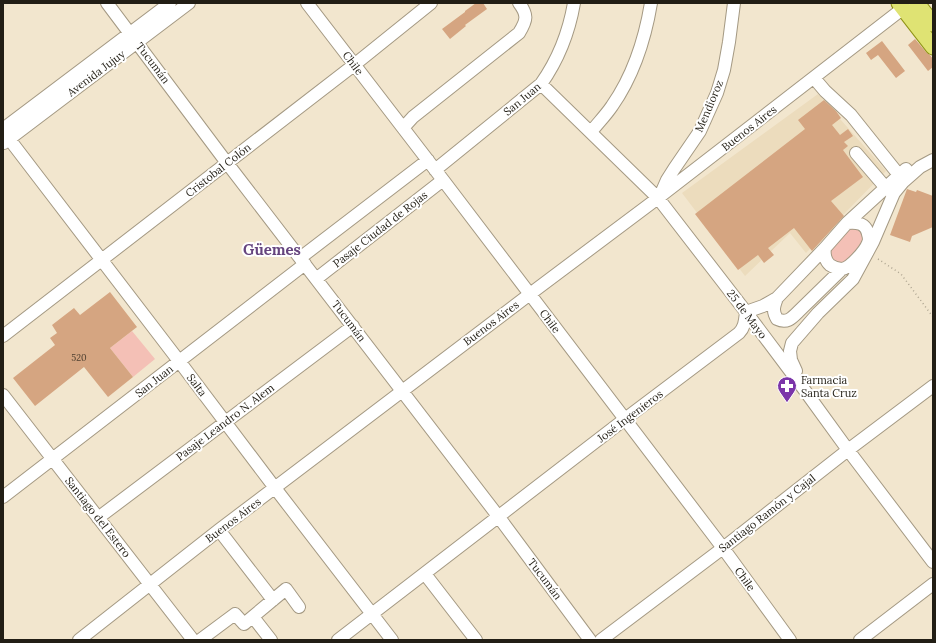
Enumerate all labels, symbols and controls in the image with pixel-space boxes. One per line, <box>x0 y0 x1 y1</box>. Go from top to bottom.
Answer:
street label: Tucumán <box>133 40 173 87</box>
street label: Avenida Jujuy <box>63 47 128 100</box>
street label: Chile <box>339 48 367 78</box>
street label: Mendioroz <box>692 77 726 134</box>
street label: San Juan <box>500 79 544 119</box>
street label: Buenos Aires <box>719 102 779 154</box>
street label: Cristobal Colón <box>182 140 254 200</box>
street label: Pasaje Ciudad de Rojas <box>330 188 430 270</box>
district label: Güemes <box>243 240 301 259</box>
street label: 25 de Mayo <box>724 287 770 341</box>
street label: Tucumán <box>329 298 369 345</box>
street label: Buenos Aires <box>460 298 522 348</box>
street label: Chile <box>536 306 564 336</box>
house number: 520 <box>71 352 87 363</box>
street label: San Juan <box>132 362 176 400</box>
street label: Salta <box>184 371 210 399</box>
place label: Farmacia Santa Cruz <box>801 373 857 400</box>
pharmacy icon: Farmacia Santa Cruz <box>776 375 798 403</box>
street label: Pasaje Leandro N. Alem <box>173 380 277 464</box>
street label: José Ingenieros <box>594 387 666 446</box>
street label: Santiago Ramón y Cajal <box>716 471 818 555</box>
street label: Santiago del Estero <box>62 474 134 560</box>
street label: Buenos Aires <box>202 495 264 545</box>
street label: Tucumán <box>525 556 565 603</box>
street label: Chile <box>732 564 758 594</box>

